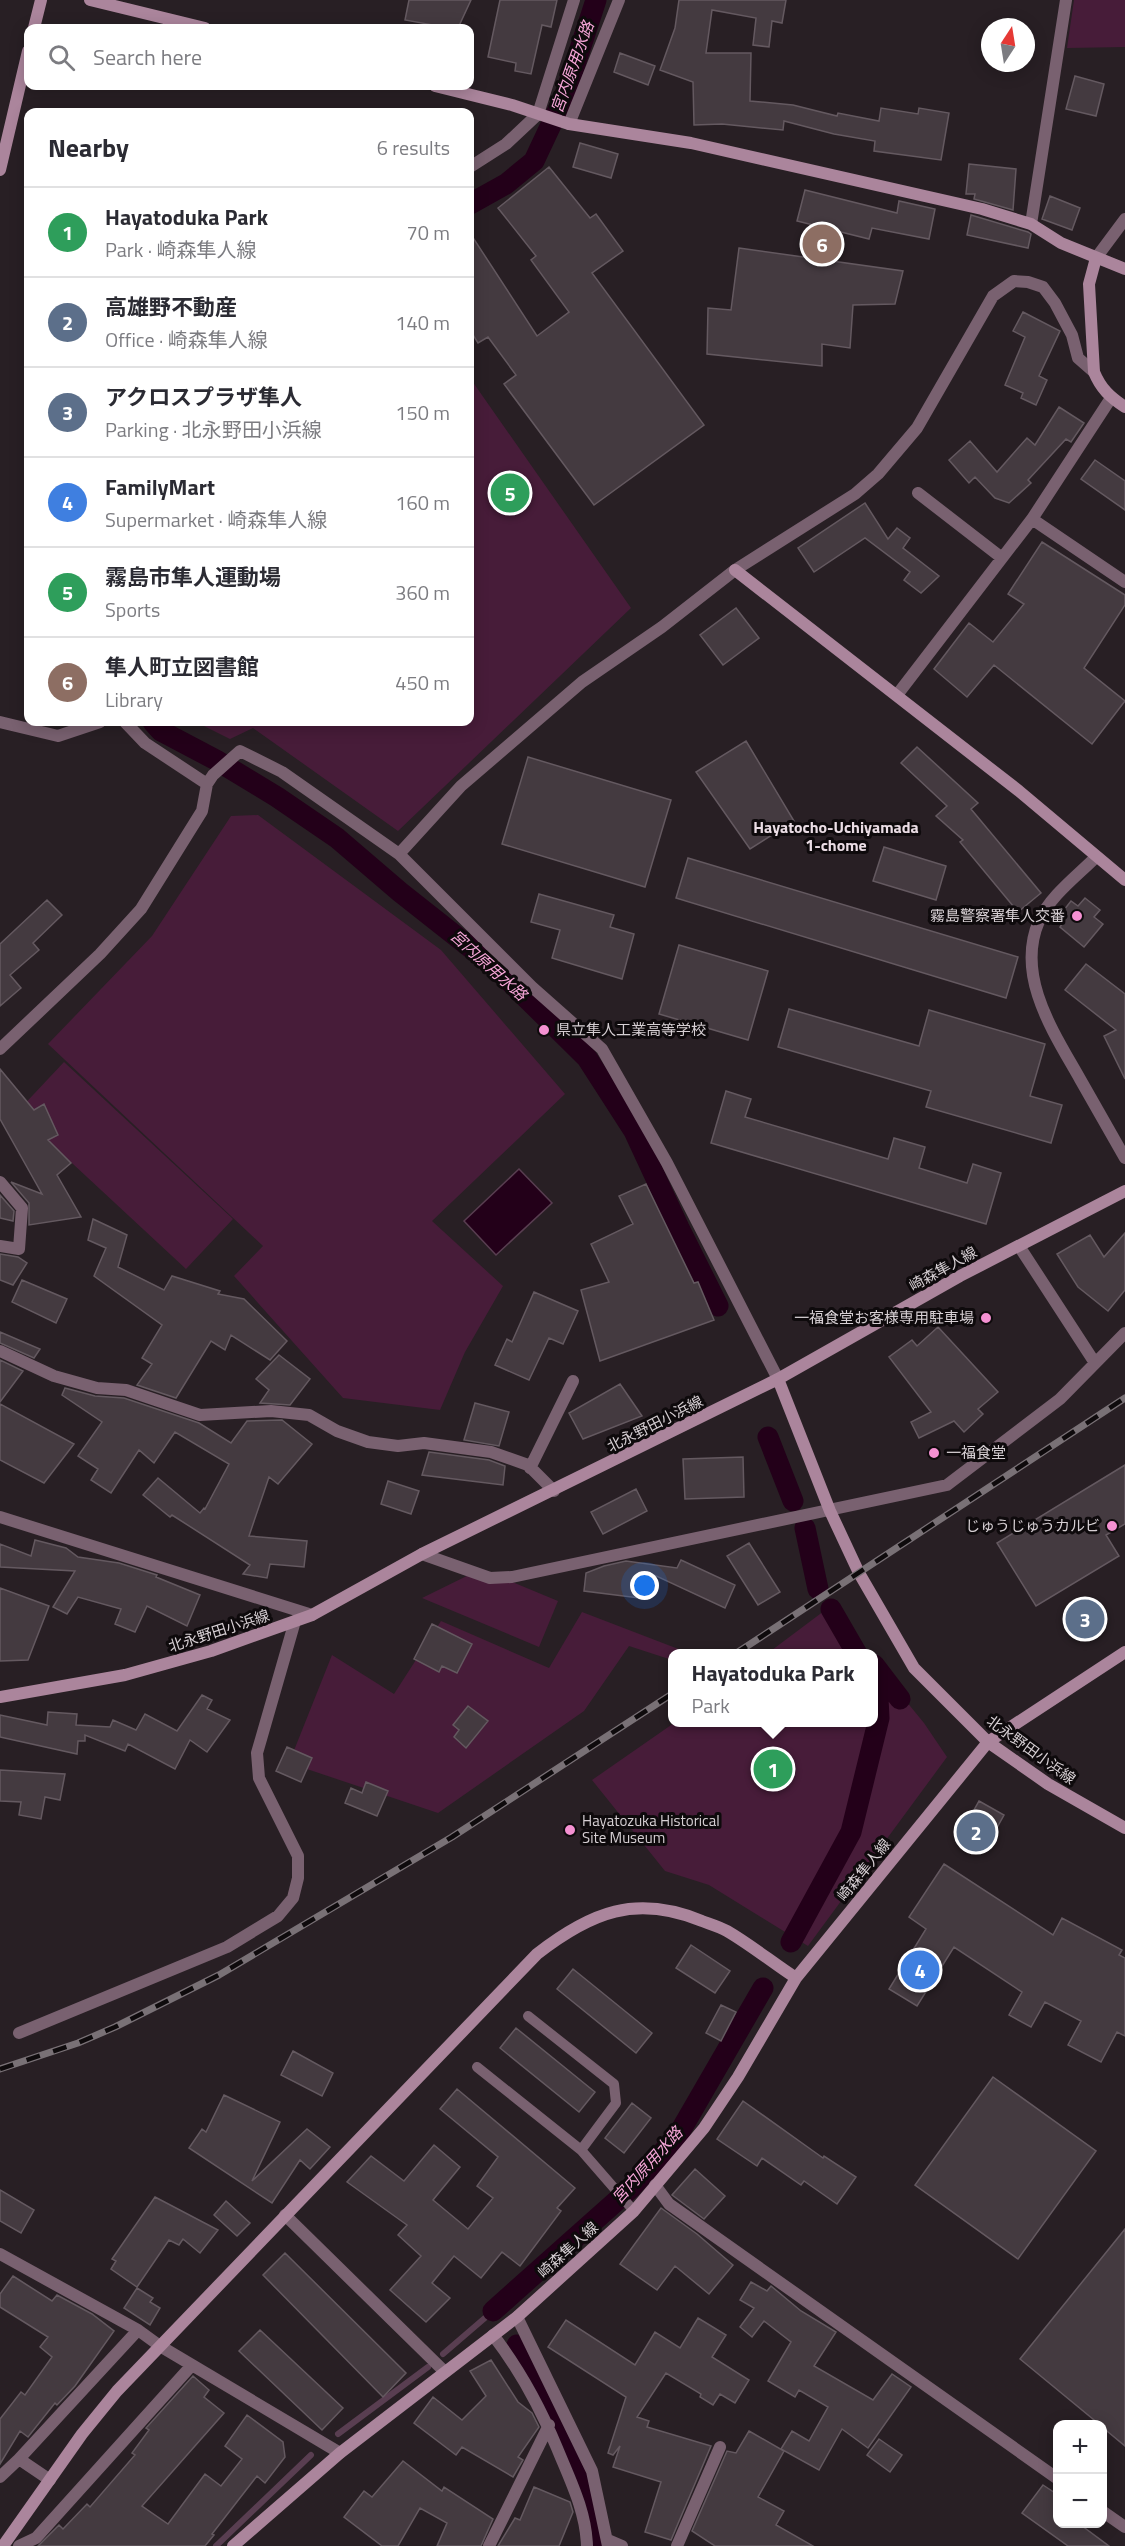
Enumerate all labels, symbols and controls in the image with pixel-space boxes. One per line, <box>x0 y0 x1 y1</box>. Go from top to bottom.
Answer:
water label: 宮内原用水路 <box>544 16 600 116</box>
north arrow <box>981 18 1035 72</box>
search box <box>24 24 474 90</box>
text: Search here <box>93 40 202 74</box>
icon: search <box>45 41 78 74</box>
text: Nearby <box>48 128 129 167</box>
text: 6 results <box>377 132 450 163</box>
text: Hayatoduka Park <box>105 200 268 234</box>
text: 1 <box>62 217 73 248</box>
text: 70 m <box>406 217 450 248</box>
pin: 6 <box>802 222 842 266</box>
text: Park · 崎森隼人線 <box>105 234 256 265</box>
text: 高雄野不動産 <box>105 290 237 324</box>
text: 2 <box>62 307 73 338</box>
text: 140 m <box>395 307 450 338</box>
text: Office · 崎森隼人線 <box>105 324 268 355</box>
text: アクロスプラザ隼人 <box>105 380 302 414</box>
text: 3 <box>62 397 73 428</box>
text: 150 m <box>395 397 450 428</box>
text: Parking · 北永野田小浜線 <box>105 414 322 445</box>
text: FamilyMart <box>105 470 215 504</box>
pin: 5 <box>490 470 530 516</box>
text: 4 <box>62 487 73 518</box>
text: 160 m <box>395 487 450 518</box>
text: Supermarket · 崎森隼人線 <box>105 504 327 535</box>
text: 霧島市隼人運動場 <box>105 560 281 594</box>
text: 5 <box>62 577 73 608</box>
text: 360 m <box>395 577 450 608</box>
text: Sports <box>105 594 160 625</box>
text: 隼人町立図書館 <box>105 650 259 684</box>
text: 6 <box>62 667 73 698</box>
text: 450 m <box>395 667 450 698</box>
text: Library <box>105 684 163 715</box>
district label: Hayatocho-Uchiyamada 1-chome <box>753 815 919 857</box>
place label: 霧島警察署隼人交番 <box>930 904 1065 927</box>
marker: 霧島警察署隼人交番 <box>1070 909 1084 923</box>
water label: 宮内原用水路 <box>445 924 534 1007</box>
place label: 県立隼人工業高等学校 <box>556 1018 706 1041</box>
marker: 県立隼人工業高等学校 <box>537 1023 551 1037</box>
street label: 崎森隼人線 <box>904 1240 981 1297</box>
place label: 一福食堂お客様専用駐車場 <box>794 1306 974 1329</box>
marker: 一福食堂お客様専用駐車場 <box>979 1311 993 1325</box>
street label: 北永野田小浜線 <box>603 1389 707 1458</box>
place label: 一福食堂 <box>946 1441 1006 1464</box>
marker: 一福食堂 <box>927 1446 941 1460</box>
place label: じゅうじゅうカルビ <box>965 1514 1100 1537</box>
marker: じゅうじゅうカルビ <box>1105 1519 1119 1533</box>
your location <box>630 1571 659 1600</box>
pin: 3 <box>1066 1596 1104 1642</box>
street label: 北永野田小浜線 <box>165 1603 272 1658</box>
popup <box>668 1649 878 1727</box>
text: Hayatoduka Park <box>691 1656 855 1690</box>
text: Park <box>691 1690 730 1721</box>
street label: 北永野田小浜線 <box>982 1709 1081 1790</box>
pin: 1 <box>754 1746 792 1792</box>
place label: Hayatozuka Historical Site Museum <box>582 1809 720 1849</box>
pin: 2 <box>956 1810 996 1854</box>
marker: Hayatozuka Historical Site Museum <box>563 1823 577 1837</box>
street label: 崎森隼人線 <box>831 1833 896 1906</box>
pin: 4 <box>900 1948 940 1992</box>
water label: 宮内原用水路 <box>606 2120 689 2209</box>
street label: 崎森隼人線 <box>532 2216 603 2283</box>
map controls <box>1053 2420 1107 2528</box>
button: + <box>1053 2420 1107 2474</box>
button: − <box>1053 2474 1107 2528</box>

